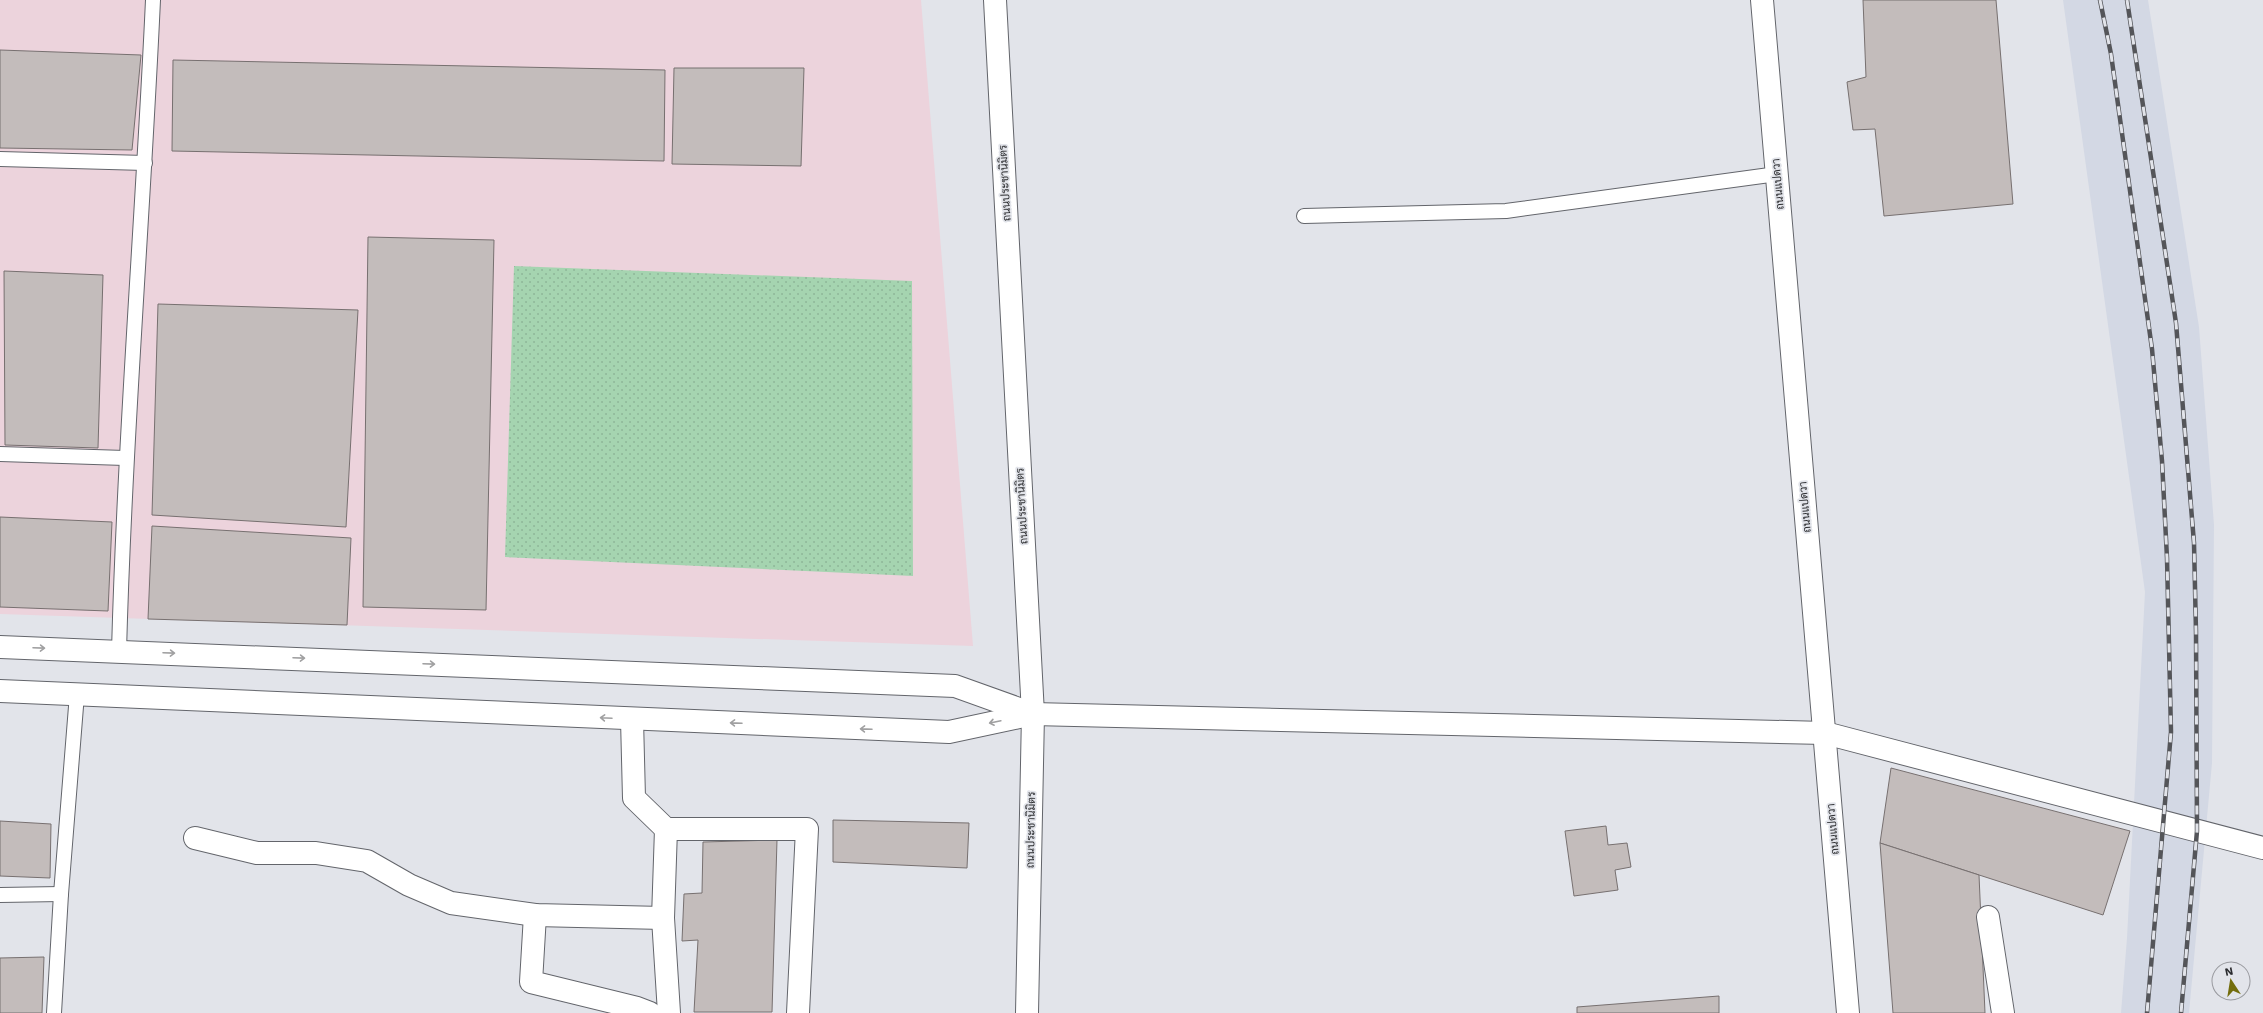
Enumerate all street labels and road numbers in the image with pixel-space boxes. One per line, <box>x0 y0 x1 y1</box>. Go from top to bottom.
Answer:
street label: ถนนประชานิมิตร <box>997 144 1013 222</box>
street label: ถนนแปดวา <box>1769 158 1787 210</box>
street label: ถนนประชานิมิตร <box>1014 467 1030 545</box>
street label: ถนนแปดวา <box>1796 481 1814 533</box>
street label: ถนนประชานิมิตร <box>1024 792 1038 868</box>
street label: ถนนแปดวา <box>1824 803 1842 855</box>

